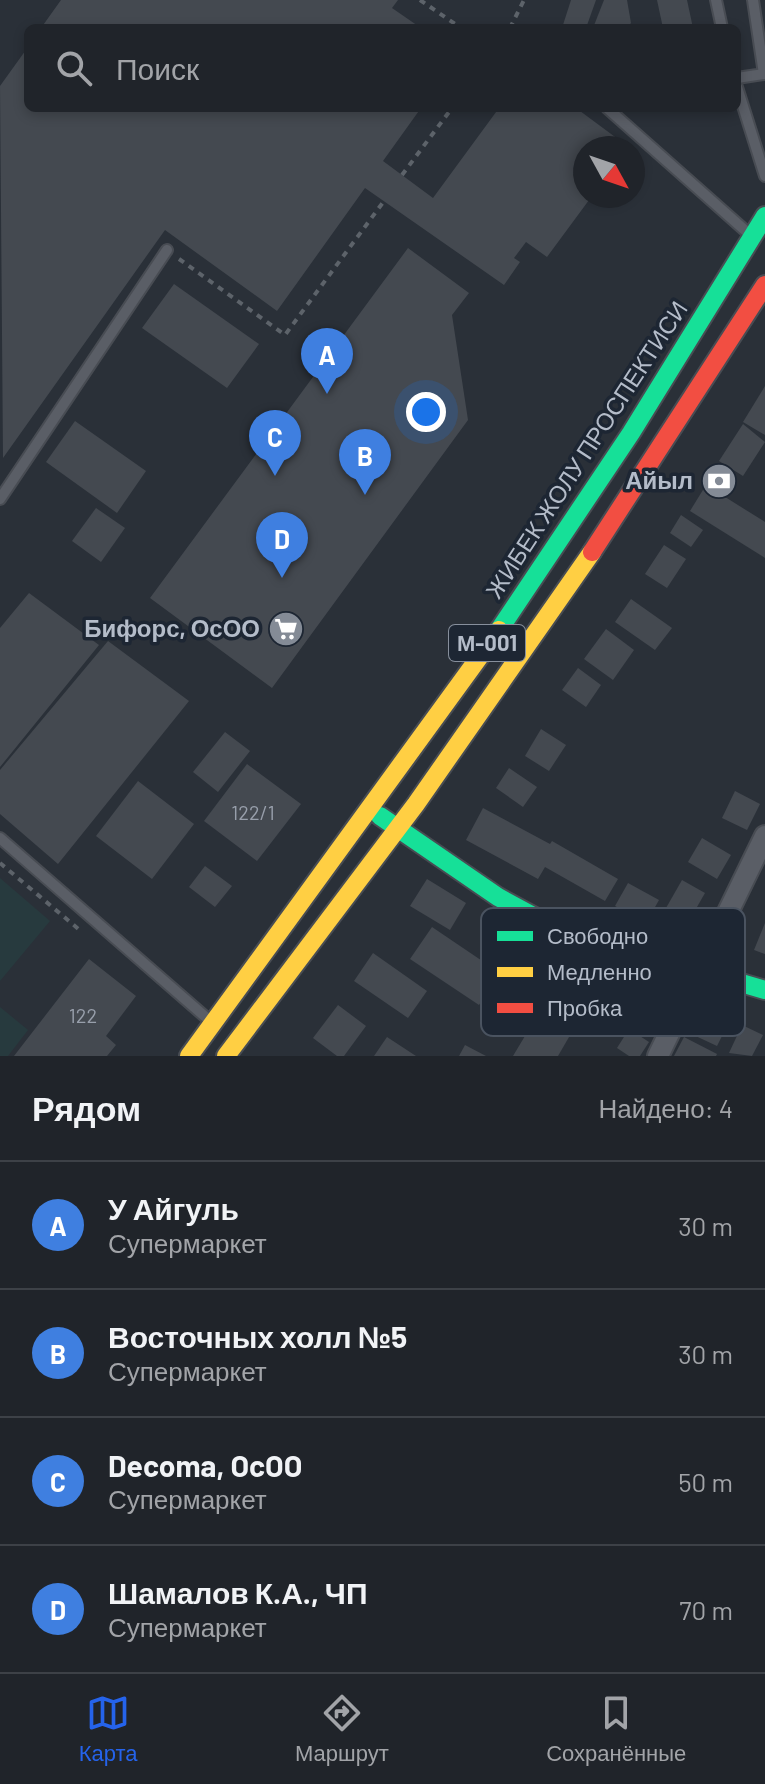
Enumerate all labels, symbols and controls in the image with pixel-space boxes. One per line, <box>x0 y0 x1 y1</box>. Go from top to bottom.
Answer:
search box <box>24 24 741 112</box>
icon: search <box>52 46 96 90</box>
text: Поиск <box>116 50 199 86</box>
north arrow <box>573 136 645 208</box>
street label: ЖИБЕК ЖОЛУ ПРОСПЕКТИСИ <box>479 295 693 603</box>
pin: A <box>301 328 353 394</box>
your location <box>406 392 446 432</box>
pin: C <box>249 410 301 476</box>
pin: B <box>339 429 391 495</box>
bank icon: Айыл <box>700 462 738 500</box>
place label: Айыл <box>625 465 693 494</box>
pin: D <box>256 512 308 578</box>
supermarket icon: Бифорс, ОсОО <box>267 610 305 648</box>
place label: Бифорс, ОсОО <box>84 613 260 642</box>
road number: М-001 <box>449 625 525 661</box>
house number: 122/1 <box>231 800 275 824</box>
legend <box>481 908 745 1036</box>
text: Свободно <box>547 922 648 949</box>
text: Медленно <box>547 958 652 985</box>
text: Пробка <box>547 994 623 1021</box>
house number: 122 <box>69 1003 97 1027</box>
text: Рядом <box>32 1087 141 1128</box>
text: Найдено: 4 <box>598 1092 733 1123</box>
text: У Айгуль <box>108 1190 239 1226</box>
text: A <box>49 1210 67 1241</box>
text: 30 m <box>678 1210 733 1241</box>
text: Супермаркет <box>108 1227 267 1258</box>
text: Восточных холл №5 <box>108 1318 407 1354</box>
text: B <box>50 1338 66 1369</box>
text: 30 m <box>678 1338 733 1369</box>
text: Супермаркет <box>108 1355 267 1386</box>
text: Decoma, OcOO <box>108 1447 302 1483</box>
text: C <box>50 1466 66 1497</box>
text: 50 m <box>678 1466 733 1497</box>
text: Супермаркет <box>108 1483 267 1514</box>
text: Шамалов К.А., ЧП <box>108 1574 368 1610</box>
text: D <box>50 1594 66 1625</box>
text: 70 m <box>679 1594 733 1625</box>
text: Супермаркет <box>108 1611 267 1642</box>
tab: Карта <box>79 1691 138 1767</box>
tab: Маршрут <box>295 1691 389 1767</box>
tab: Сохранённые <box>546 1691 686 1767</box>

